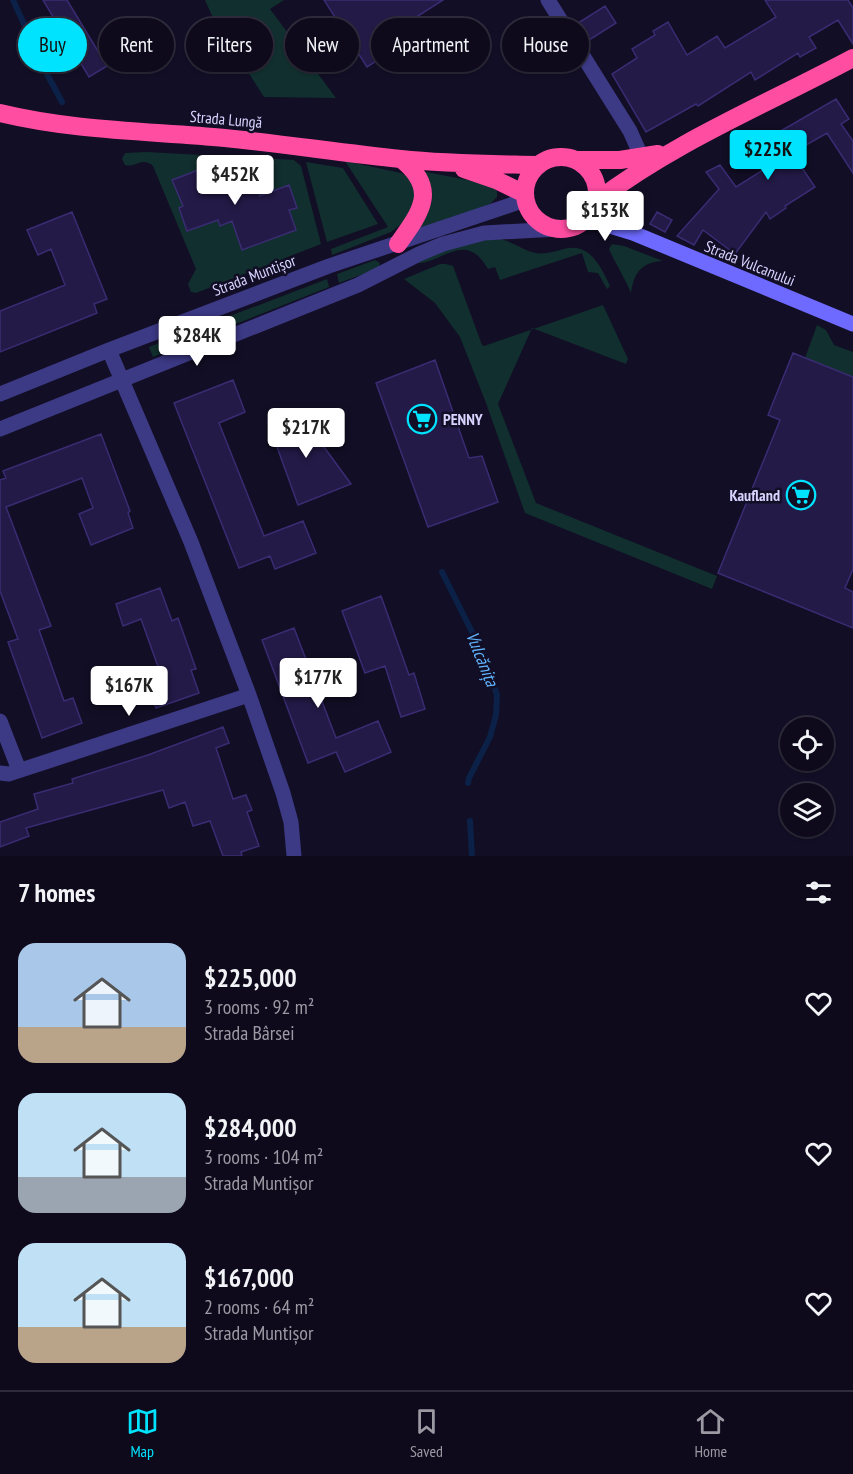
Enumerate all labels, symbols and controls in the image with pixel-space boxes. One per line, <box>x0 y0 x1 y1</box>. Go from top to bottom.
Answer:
chip: Buy <box>18 18 87 72</box>
chip: Rent <box>99 18 174 72</box>
chip: Filters <box>186 18 273 72</box>
chip: New <box>285 18 359 72</box>
chip: Apartment <box>371 18 490 72</box>
chip: House <box>502 18 589 72</box>
street label: Strada Lungă <box>189 106 263 132</box>
pin: $225K <box>726 130 810 181</box>
text: $225K <box>744 136 792 162</box>
pin: $452K <box>193 155 277 206</box>
text: $452K <box>211 161 259 187</box>
pin: $153K <box>563 191 647 242</box>
text: $153K <box>581 197 629 223</box>
street label: Strada Vulcanului <box>702 236 798 290</box>
street label: Strada Muntișor <box>210 250 299 300</box>
pin: $284K <box>155 316 239 367</box>
text: $284K <box>173 322 221 348</box>
supermarket icon: PENNY <box>406 403 438 435</box>
pin: $217K <box>264 408 348 459</box>
place label: PENNY <box>443 409 483 429</box>
text: $217K <box>282 414 330 440</box>
supermarket icon: Kaufland <box>785 479 817 511</box>
place label: Kaufland <box>729 485 780 505</box>
water label: Vulcănița <box>461 628 504 690</box>
pin: $177K <box>276 658 360 709</box>
text: $177K <box>294 664 342 690</box>
pin: $167K <box>87 666 171 717</box>
text: $167K <box>105 672 153 698</box>
map controls <box>780 717 834 837</box>
button: locate <box>780 717 834 771</box>
button: layers <box>780 783 834 837</box>
text: 7 homes <box>18 876 95 909</box>
icon: filters <box>802 876 835 909</box>
text: $225,000 <box>204 961 297 994</box>
icon: home <box>66 967 138 1039</box>
icon: heart <box>802 987 835 1020</box>
text: 3 rooms · 92 m² <box>204 994 314 1020</box>
text: Strada Bârsei <box>204 1020 295 1046</box>
text: $284,000 <box>204 1111 297 1144</box>
icon: home <box>66 1117 138 1189</box>
icon: heart <box>802 1137 835 1170</box>
text: 3 rooms · 104 m² <box>204 1144 323 1170</box>
text: Strada Muntișor <box>204 1170 313 1196</box>
text: $167,000 <box>204 1261 294 1294</box>
icon: home <box>66 1267 138 1339</box>
icon: heart <box>802 1287 835 1320</box>
text: 2 rooms · 64 m² <box>204 1294 314 1320</box>
text: Strada Muntișor <box>204 1320 313 1346</box>
tab: Map <box>126 1405 159 1461</box>
tab: Saved <box>410 1405 443 1461</box>
tab: Home <box>694 1405 727 1461</box>

